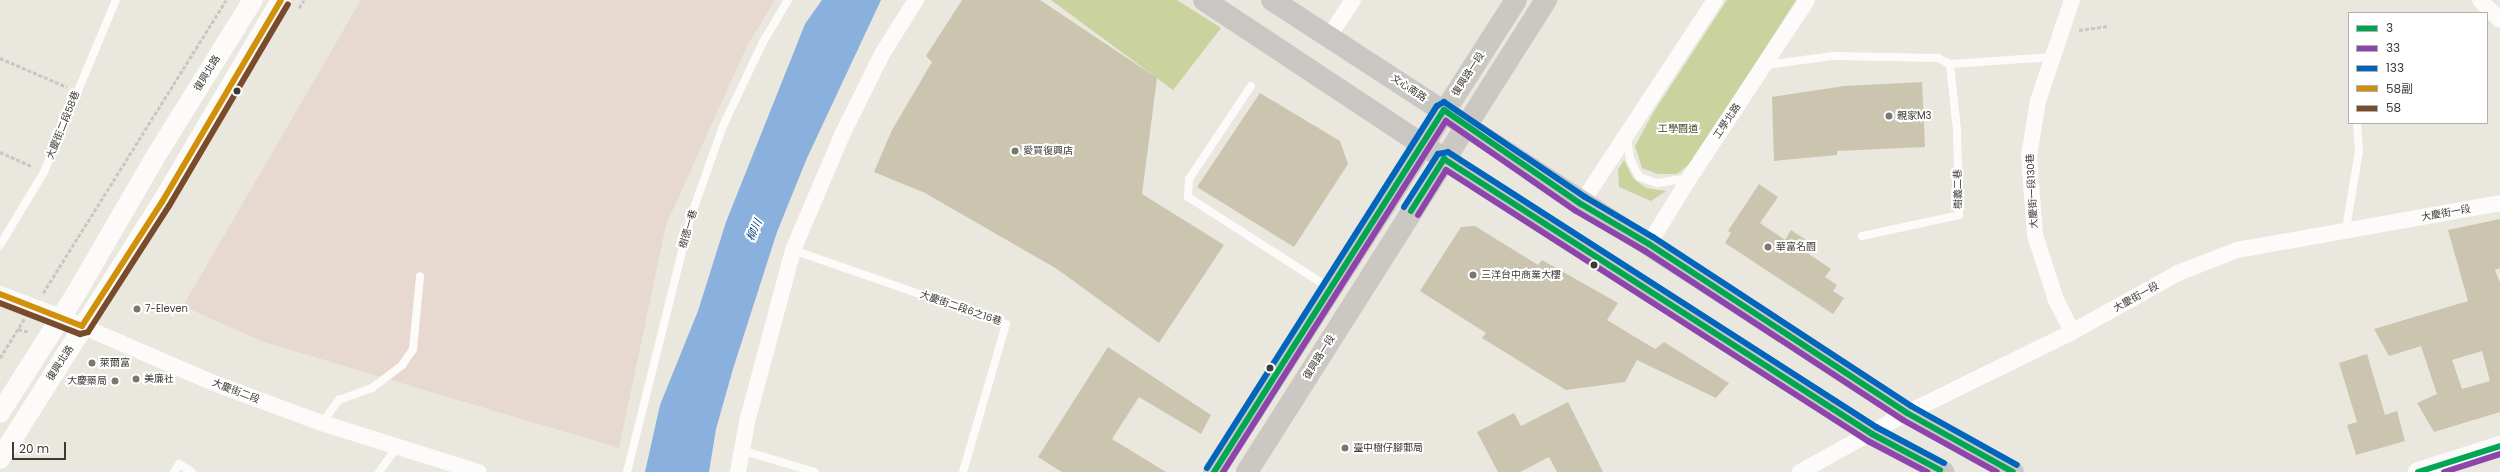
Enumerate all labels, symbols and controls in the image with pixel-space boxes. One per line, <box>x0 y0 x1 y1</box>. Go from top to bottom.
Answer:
legend <box>2348 12 2488 124</box>
text: 3 <box>2386 19 2393 36</box>
text: 33 <box>2386 39 2400 56</box>
street label: 復興路一段 <box>1449 50 1487 98</box>
street label: 復興北路 <box>191 53 223 93</box>
text: 133 <box>2386 59 2404 76</box>
street label: 文心南路 <box>1389 72 1429 104</box>
text: 58副 <box>2386 80 2413 97</box>
unlabelled marker <box>232 86 242 96</box>
street label: 大慶街二段58巷 <box>44 89 82 161</box>
text: 58 <box>2386 99 2401 116</box>
street label: 工學北路 <box>1711 101 1743 141</box>
place label: 親家M3 <box>1897 110 1931 122</box>
marker: 親家M3 <box>1884 111 1894 121</box>
park label: 工學園道 <box>1658 123 1698 135</box>
place label: 愛買復興店 <box>1023 145 1073 157</box>
marker: 愛買復興店 <box>1010 146 1020 156</box>
street label: 大慶街一段130巷 <box>2024 153 2040 229</box>
street label: 樹義二巷 <box>1952 169 1964 209</box>
street label: 大慶街一段 <box>2420 203 2472 223</box>
street label: 樹德一巷 <box>677 208 699 250</box>
water label: 柳川 <box>743 217 765 243</box>
place label: 華富名園 <box>1776 241 1816 253</box>
marker: 華富名園 <box>1763 242 1773 252</box>
unlabelled marker <box>1589 260 1599 270</box>
place label: 三洋台中商業大樓 <box>1481 269 1561 281</box>
marker: 三洋台中商業大樓 <box>1468 270 1478 280</box>
street label: 大慶街一段 <box>2111 280 2161 314</box>
street label: 大慶街二段6之16巷 <box>918 288 1004 328</box>
place label: 7-Eleven <box>145 303 188 315</box>
marker: 7-Eleven <box>132 304 142 314</box>
street label: 復興路一段 <box>1301 333 1337 381</box>
street label: 復興北路 <box>44 343 76 383</box>
place label: 萊爾富 <box>100 357 130 369</box>
marker: 萊爾富 <box>87 358 97 368</box>
unlabelled marker <box>1265 363 1275 373</box>
place label: 美廉社 <box>144 373 174 385</box>
marker: 美廉社 <box>131 374 141 384</box>
place label: 大慶藥局 <box>67 375 107 387</box>
marker: 大慶藥局 <box>110 376 120 386</box>
street label: 大慶街二段 <box>211 376 261 406</box>
scale bar <box>14 434 68 460</box>
text: 20 m <box>19 440 49 457</box>
place label: 臺中樹仔腳郵局 <box>1353 442 1423 454</box>
marker: 臺中樹仔腳郵局 <box>1340 443 1350 453</box>

